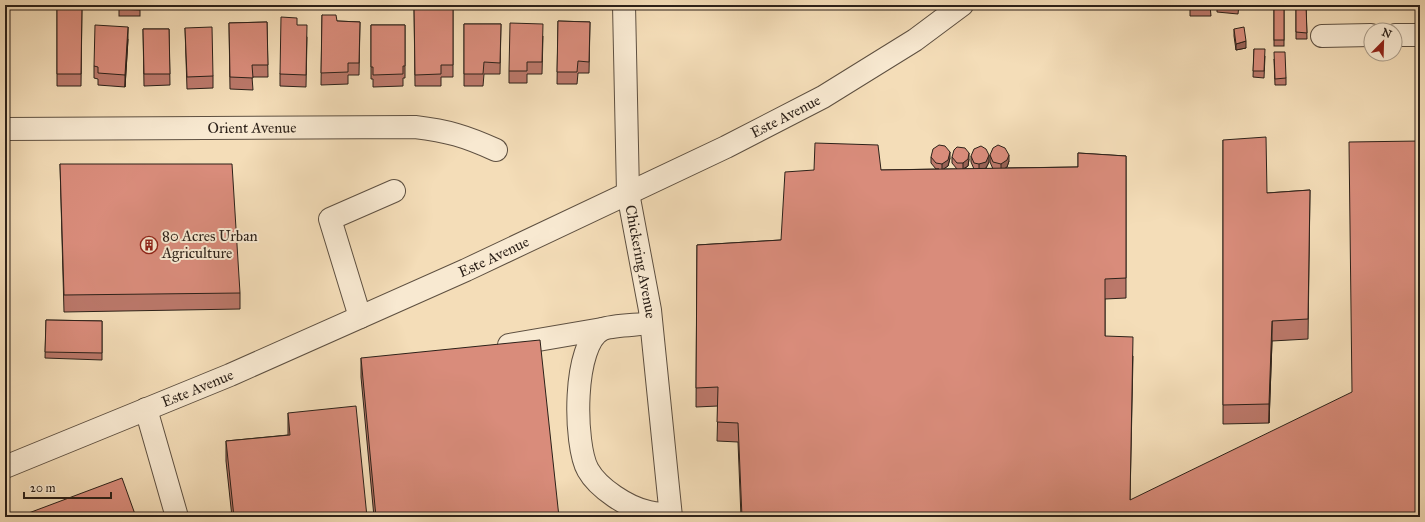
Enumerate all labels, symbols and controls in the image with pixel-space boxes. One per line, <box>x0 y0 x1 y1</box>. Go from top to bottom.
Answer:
north arrow <box>1363 22 1403 62</box>
text: N <box>1380 25 1394 41</box>
street label: Este Avenue <box>748 91 823 142</box>
street label: Orient Avenue <box>207 119 297 137</box>
street label: Chickering Avenue <box>621 203 660 319</box>
place label: 80 Acres Urban Agriculture <box>161 227 258 262</box>
street label: Este Avenue <box>456 233 532 281</box>
building icon: 80 Acres Urban Agriculture <box>139 235 159 255</box>
street label: Este Avenue <box>159 366 236 411</box>
scale bar <box>24 474 111 500</box>
text: 20 m <box>30 481 56 495</box>

